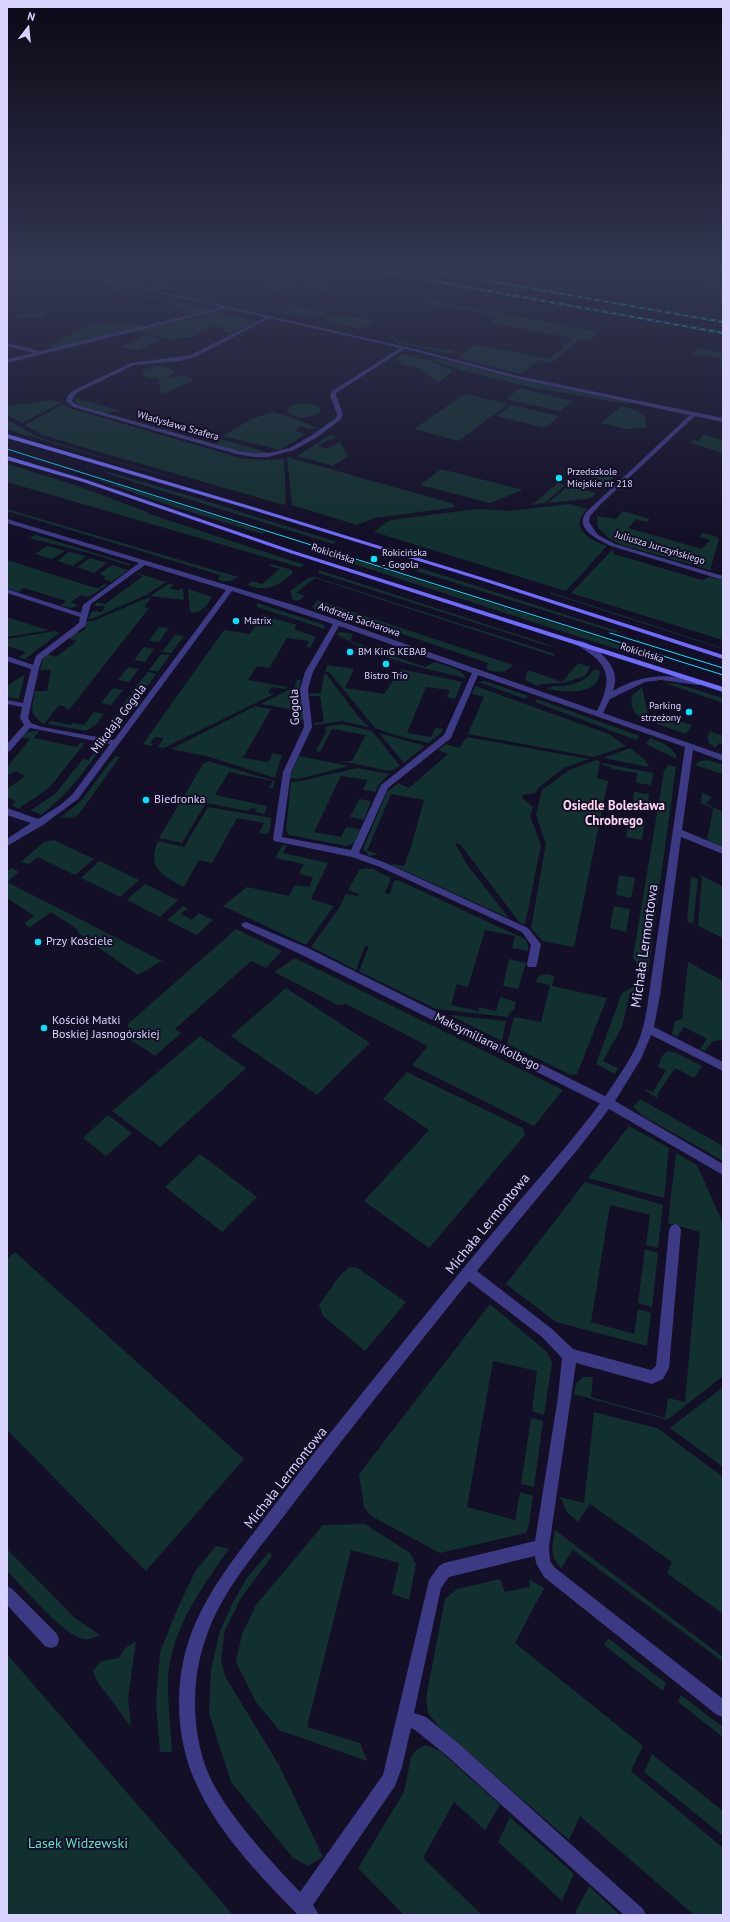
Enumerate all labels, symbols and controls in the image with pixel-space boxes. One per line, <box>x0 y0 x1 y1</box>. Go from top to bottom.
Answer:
north arrow <box>8 8 48 48</box>
text: N <box>26 9 37 24</box>
street label: Władysława Szafera <box>136 409 220 443</box>
place label: Przedszkole Miejskie nr 218 <box>567 466 633 490</box>
marker: Przedszkole Miejskie nr 218 <box>554 473 564 483</box>
street label: Juliusza Jurczyńskiego <box>614 529 706 567</box>
street label: Rokicińska <box>310 541 356 567</box>
place label: Rokicińska - Gogola <box>382 547 427 570</box>
marker: Rokicińska - Gogola <box>369 554 379 564</box>
street label: Andrzeja Sacharowa <box>316 600 402 640</box>
place label: Matrix <box>244 615 271 627</box>
marker: Matrix <box>231 616 241 626</box>
street label: Rokicińska <box>619 640 665 666</box>
place label: BM KinG KEBAB <box>358 646 426 658</box>
marker: BM KinG KEBAB <box>345 647 355 657</box>
marker: Bistro Trio <box>381 659 391 669</box>
place label: Bistro Trio <box>364 670 408 682</box>
street label: Mikołaja Gogola <box>88 682 150 756</box>
street label: Gogola <box>287 689 303 725</box>
place label: Parking strzeżony <box>641 700 681 724</box>
marker: Parking strzeżony <box>684 707 694 717</box>
place label: Biedronka <box>154 793 206 807</box>
marker: Biedronka <box>141 795 151 805</box>
district label: Osiedle Bolesława Chrobrego <box>563 798 665 829</box>
street label: Michała Lermontowa <box>628 883 662 1009</box>
place label: Przy Kościele <box>46 935 113 949</box>
marker: Przy Kościele <box>33 937 43 947</box>
street label: Maksymiliana Kolbego <box>432 1010 542 1074</box>
place label: Kościół Matki Boskiej Jasnogórskiej <box>52 1014 160 1042</box>
marker: Kościół Matki Boskiej Jasnogórskiej <box>39 1023 49 1033</box>
street label: Michała Lermontowa <box>442 1170 534 1278</box>
street label: Michała Lermontowa <box>241 1424 331 1532</box>
park label: Lasek Widzewski <box>28 1836 128 1852</box>

